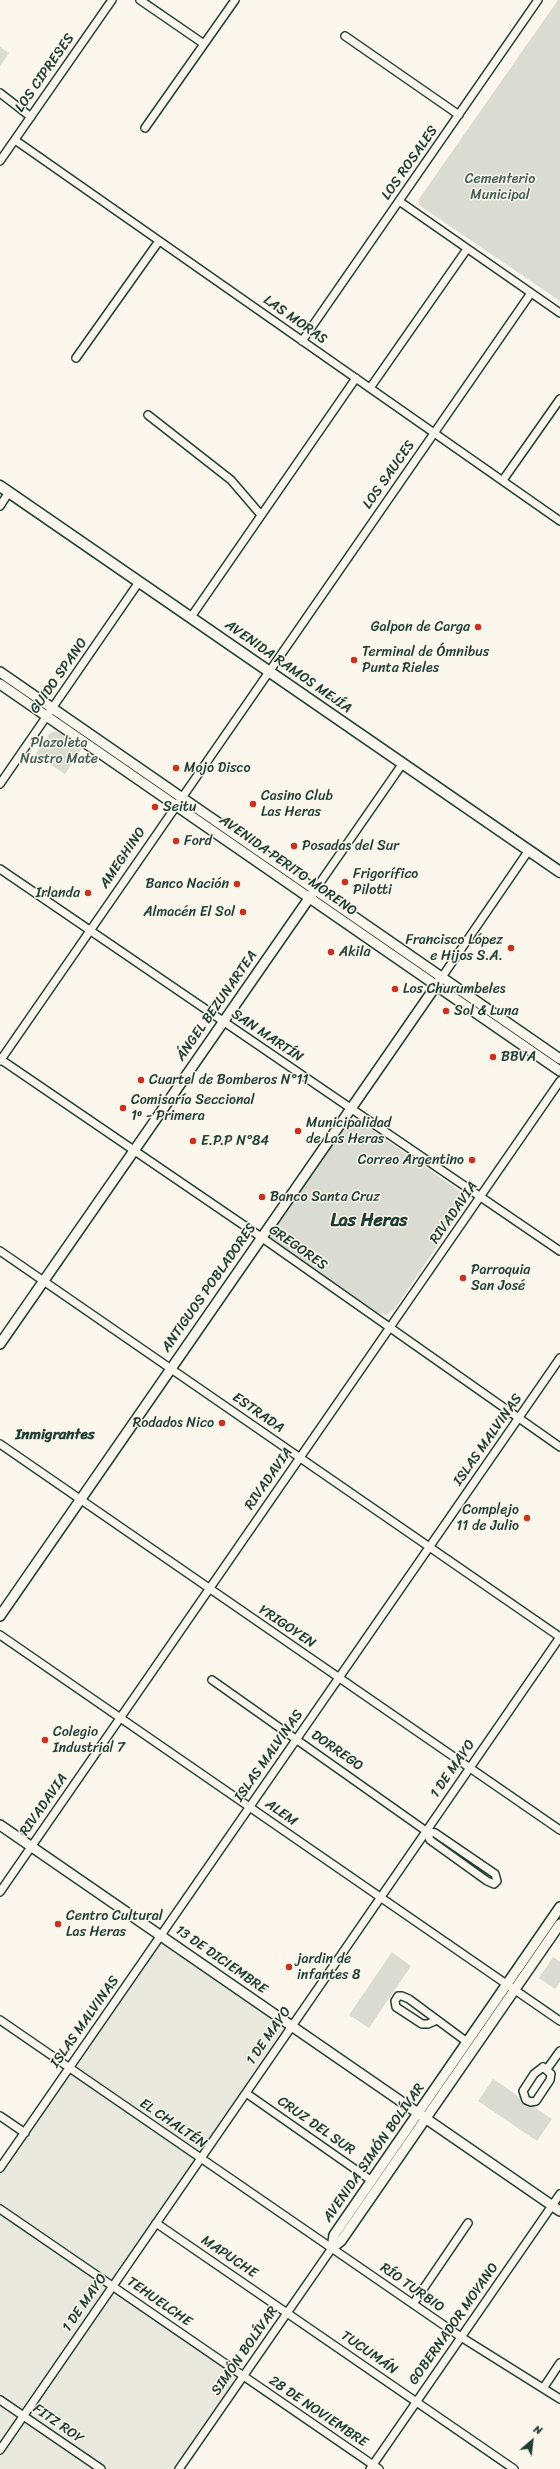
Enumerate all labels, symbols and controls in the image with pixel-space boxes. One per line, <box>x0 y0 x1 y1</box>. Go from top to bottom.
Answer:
street label: LOS CIPRESES <box>12 31 78 115</box>
street label: LOS ROSALES <box>378 123 442 203</box>
park label: Cementerio Municipal <box>465 171 535 204</box>
street label: LAS MORAS <box>260 292 330 348</box>
street label: LOS SAUCES <box>359 438 419 512</box>
street label: AVENIDA RAMOS MEJÍA <box>221 617 355 717</box>
place label: Galpon de Carga <box>371 619 470 635</box>
marker: Galpon de Carga <box>473 622 483 632</box>
street label: GUIDO SPANO <box>27 635 91 717</box>
place label: Terminal de Ómnibus Punta Rieles <box>362 644 489 676</box>
marker: Terminal de Ómnibus Punta Rieles <box>349 655 359 665</box>
park label: Plazoleta Nustro Mate <box>20 735 98 768</box>
place label: Mojo Disco <box>184 760 251 776</box>
marker: Mojo Disco <box>171 763 181 773</box>
place label: Casino Club Las Heras <box>261 788 333 820</box>
place label: Seitu <box>163 799 196 815</box>
marker: Casino Club Las Heras <box>248 799 258 809</box>
marker: Seitu <box>150 802 160 812</box>
street label: AVENIDA PERITO MORENO <box>216 812 360 920</box>
street label: AMEGHINO <box>96 824 150 892</box>
place label: Ford <box>184 833 212 849</box>
marker: Ford <box>171 836 181 846</box>
place label: Posadas del Sur <box>302 838 399 854</box>
marker: Posadas del Sur <box>289 841 299 851</box>
place label: Frigorífico Pilotti <box>353 866 418 898</box>
place label: Banco Nación <box>146 876 229 892</box>
marker: Frigorífico Pilotti <box>340 877 350 887</box>
marker: Banco Nación <box>232 879 242 889</box>
place label: Irlanda <box>36 885 80 901</box>
marker: Irlanda <box>83 888 93 898</box>
place label: Almacén El Sol <box>143 904 235 920</box>
marker: Almacén El Sol <box>238 907 248 917</box>
place label: Francisco López e Hijos S.A. <box>405 932 503 964</box>
marker: Francisco López e Hijos S.A. <box>506 943 516 953</box>
place label: Akila <box>339 944 370 960</box>
marker: Akila <box>326 947 336 957</box>
street label: ÁNGEL BEZUNARTEA <box>173 948 261 1064</box>
place label: Los Churumbeles <box>403 981 506 997</box>
marker: Los Churumbeles <box>390 984 400 994</box>
place label: Sol & Luna <box>454 1003 519 1019</box>
street label: SAN MARTÍN <box>228 1006 306 1066</box>
marker: Sol & Luna <box>441 1006 451 1016</box>
place label: BBVA <box>501 1049 536 1065</box>
marker: BBVA <box>488 1052 498 1062</box>
place label: Cuartel de Bomberos N°11 <box>149 1072 309 1088</box>
marker: Cuartel de Bomberos N°11 <box>136 1075 146 1085</box>
place label: Comisaría Seccional 1º - Primera <box>131 1092 255 1124</box>
marker: Comisaría Seccional 1º - Primera <box>118 1103 128 1113</box>
place label: Municipalidad de Las Heras <box>306 1115 391 1148</box>
marker: Municipalidad de Las Heras <box>293 1126 303 1136</box>
place label: E.P.P N°84 <box>201 1133 269 1149</box>
marker: E.P.P N°84 <box>188 1136 198 1146</box>
place label: Correo Argentino <box>358 1152 464 1168</box>
marker: Correo Argentino <box>467 1155 477 1165</box>
street label: RIVADAVIA <box>427 1179 481 1247</box>
place label: Banco Santa Cruz <box>270 1189 380 1205</box>
marker: Banco Santa Cruz <box>257 1192 267 1202</box>
district label: Las Heras <box>330 1210 408 1232</box>
street label: ANTIGUOS POBLADORES <box>158 1221 260 1355</box>
street label: GREGORES <box>265 1222 331 1274</box>
place label: Parroquia San José <box>471 1262 530 1294</box>
marker: Parroquia San José <box>458 1273 468 1283</box>
street label: ESTRADA <box>229 1389 287 1437</box>
street label: ISLAS MALVINAS <box>450 1391 526 1489</box>
place label: Rodados Nico <box>133 1415 214 1431</box>
marker: Rodados Nico <box>217 1418 227 1428</box>
district label: Inmigrantes <box>15 1426 95 1444</box>
street label: RIVADAVIA <box>242 1445 296 1513</box>
place label: Complejo 11 de Julio <box>456 1502 519 1534</box>
marker: Complejo 11 de Julio <box>522 1513 532 1523</box>
street label: YRIGOYEN <box>255 1602 319 1652</box>
street label: ISLAS MALVINAS <box>231 1707 307 1805</box>
place label: Colegio Industrial 7 <box>53 1724 125 1756</box>
street label: DORREGO <box>308 1727 366 1775</box>
marker: Colegio Industrial 7 <box>40 1735 50 1745</box>
street label: 1 DE MAYO <box>427 1737 479 1801</box>
street label: RIVADAVIA <box>17 1771 71 1839</box>
street label: ALEM <box>262 1796 300 1830</box>
place label: Centro Cultural Las Heras <box>66 1908 163 1940</box>
marker: Centro Cultural Las Heras <box>53 1919 63 1929</box>
street label: 13 DE DICIEMBRE <box>172 1922 270 1998</box>
place label: jardin de infantes 8 <box>297 1951 361 1984</box>
marker: jardin de infantes 8 <box>284 1962 294 1972</box>
street label: ISLAS MALVINAS <box>47 1973 123 2071</box>
street label: 1 DE MAYO <box>243 2004 295 2068</box>
street label: AVENIDA SIMÓN BOLÍVAR <box>320 2080 428 2226</box>
street label: CRUZ DEL SUR <box>274 2093 358 2159</box>
street label: EL CHALTÉN <box>136 2095 210 2153</box>
street label: MAPUCHE <box>198 2232 260 2282</box>
street label: RÍO TURBIO <box>377 2260 447 2316</box>
street label: GOBERNADOR MOYANO <box>406 2260 502 2388</box>
street label: 1 DE MAYO <box>59 2271 111 2335</box>
street label: TEHUELCHE <box>123 2274 195 2330</box>
street label: SIMÓN BOLÍVAR <box>208 2303 282 2399</box>
street label: TUCUMÁN <box>338 2327 400 2379</box>
street label: 28 DE NOVIEMBRE <box>265 2373 371 2451</box>
street label: FITZ ROY <box>30 2401 86 2447</box>
text: N <box>530 2420 546 2440</box>
north arrow <box>512 2421 552 2461</box>

